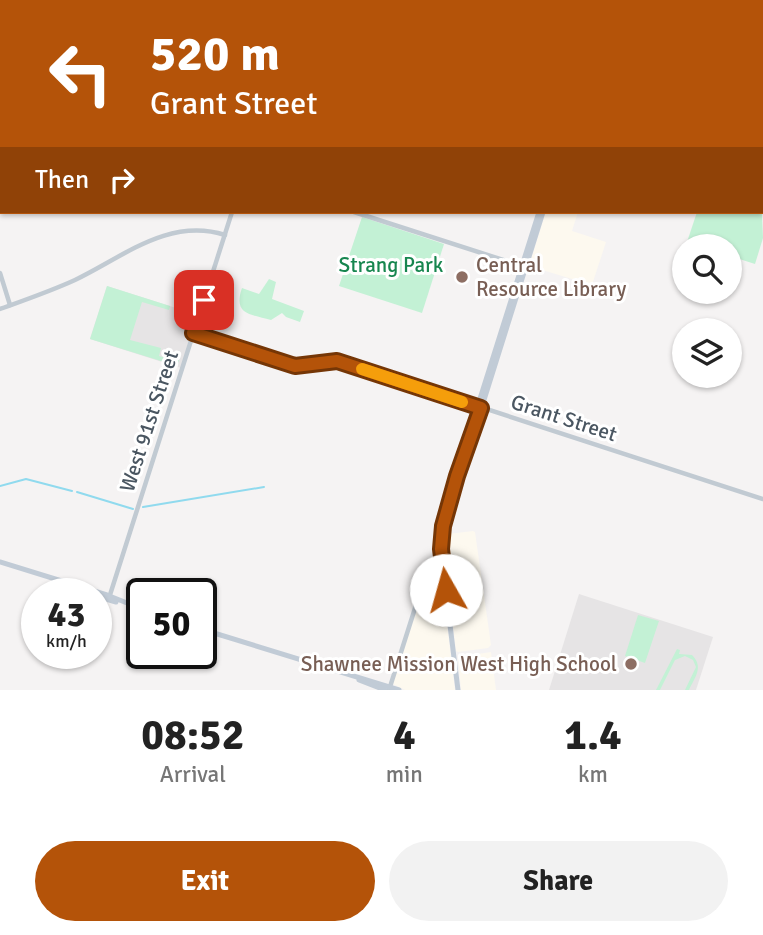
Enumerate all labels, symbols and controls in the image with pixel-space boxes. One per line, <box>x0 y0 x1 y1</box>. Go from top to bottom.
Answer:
text: 520 m <box>150 24 280 84</box>
icon: left <box>35 28 126 119</box>
text: Grant Street <box>150 84 317 123</box>
icon: right <box>103 161 141 199</box>
text: Then <box>35 164 89 196</box>
map controls <box>672 234 742 388</box>
button: search <box>672 234 742 304</box>
park label: Strang Park <box>339 252 444 278</box>
place label: Central Resource Library <box>476 252 627 302</box>
marker: Central Resource Library <box>454 269 470 285</box>
pin <box>174 270 234 330</box>
icon: arrive <box>185 281 223 319</box>
button: layers <box>672 318 742 388</box>
street label: West 91st Street <box>114 347 184 495</box>
street label: Grant Street <box>508 389 620 447</box>
position arrow <box>409 553 483 627</box>
speed limit sign: 50 <box>126 578 217 669</box>
text: 43 <box>48 593 85 636</box>
text: km/h <box>46 630 87 652</box>
place label: Shawnee Mission West High School <box>301 651 617 677</box>
marker: Shawnee Mission West High School <box>623 656 639 672</box>
text: 08:52 <box>141 710 244 761</box>
text: 4 <box>393 710 416 761</box>
text: 1.4 <box>564 710 622 761</box>
text: Arrival <box>160 760 226 789</box>
text: min <box>386 760 423 789</box>
text: km <box>578 760 608 789</box>
button: Exit <box>35 841 375 921</box>
button: Share <box>389 841 728 921</box>

